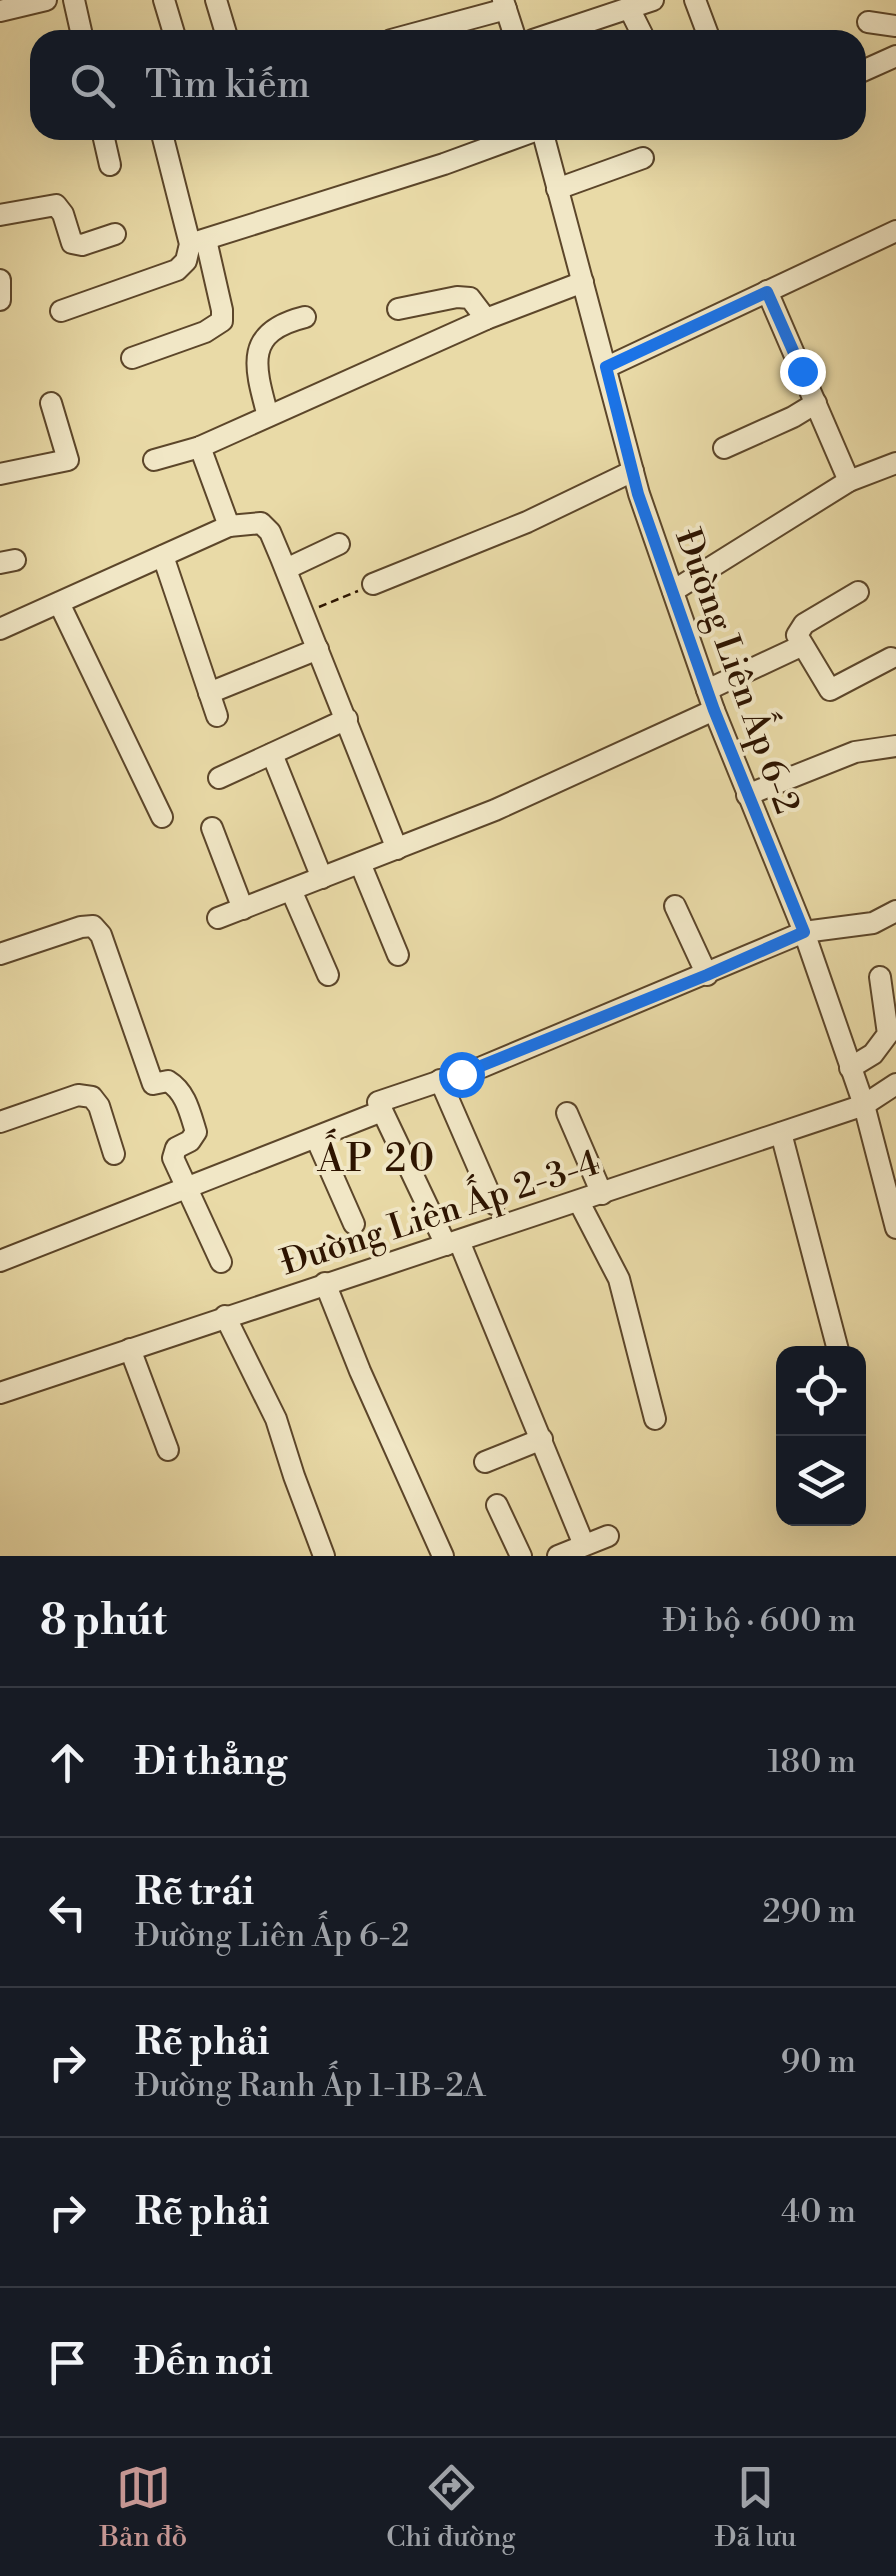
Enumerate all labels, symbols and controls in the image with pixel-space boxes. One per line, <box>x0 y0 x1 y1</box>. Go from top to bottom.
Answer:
search box <box>30 30 866 140</box>
icon: search <box>65 58 120 113</box>
text: Tìm kiếm <box>145 62 310 109</box>
route end <box>780 349 826 395</box>
street label: Đường Liên Ấp 6-2 <box>665 521 814 820</box>
route start <box>439 1052 485 1098</box>
district label: ẤP 20 <box>316 1128 437 1183</box>
street label: Đường Liên Ấp 2-3-4 <box>274 1136 605 1285</box>
map controls <box>776 1346 866 1526</box>
button: locate <box>776 1346 866 1436</box>
button: layers <box>776 1436 866 1526</box>
text: 8 phút <box>40 1595 167 1648</box>
text: Đi bộ · 600 m <box>663 1601 856 1641</box>
icon: ahead <box>40 1735 95 1790</box>
text: Đi thẳng <box>135 1739 287 1786</box>
text: 180 m <box>767 1742 856 1782</box>
text: Rẽ trái <box>135 1869 254 1916</box>
icon: left <box>40 1885 95 1940</box>
text: 290 m <box>763 1892 856 1932</box>
text: Đường Liên Ấp 6-2 <box>135 1916 409 1956</box>
text: Rẽ phải <box>135 2019 269 2066</box>
icon: right <box>40 2035 95 2090</box>
text: 90 m <box>781 2042 856 2082</box>
text: Đường Ranh Ấp 1-1B-2A <box>135 2066 486 2106</box>
icon: right <box>40 2185 95 2240</box>
text: Rẽ phải <box>135 2189 269 2236</box>
text: 40 m <box>781 2192 856 2232</box>
icon: arrive <box>40 2335 95 2390</box>
text: Đến nơi <box>135 2339 273 2386</box>
tab: Bản đồ <box>99 2460 187 2555</box>
tab: Chỉ đường <box>386 2460 516 2555</box>
tab: Đã lưu <box>715 2460 797 2555</box>

